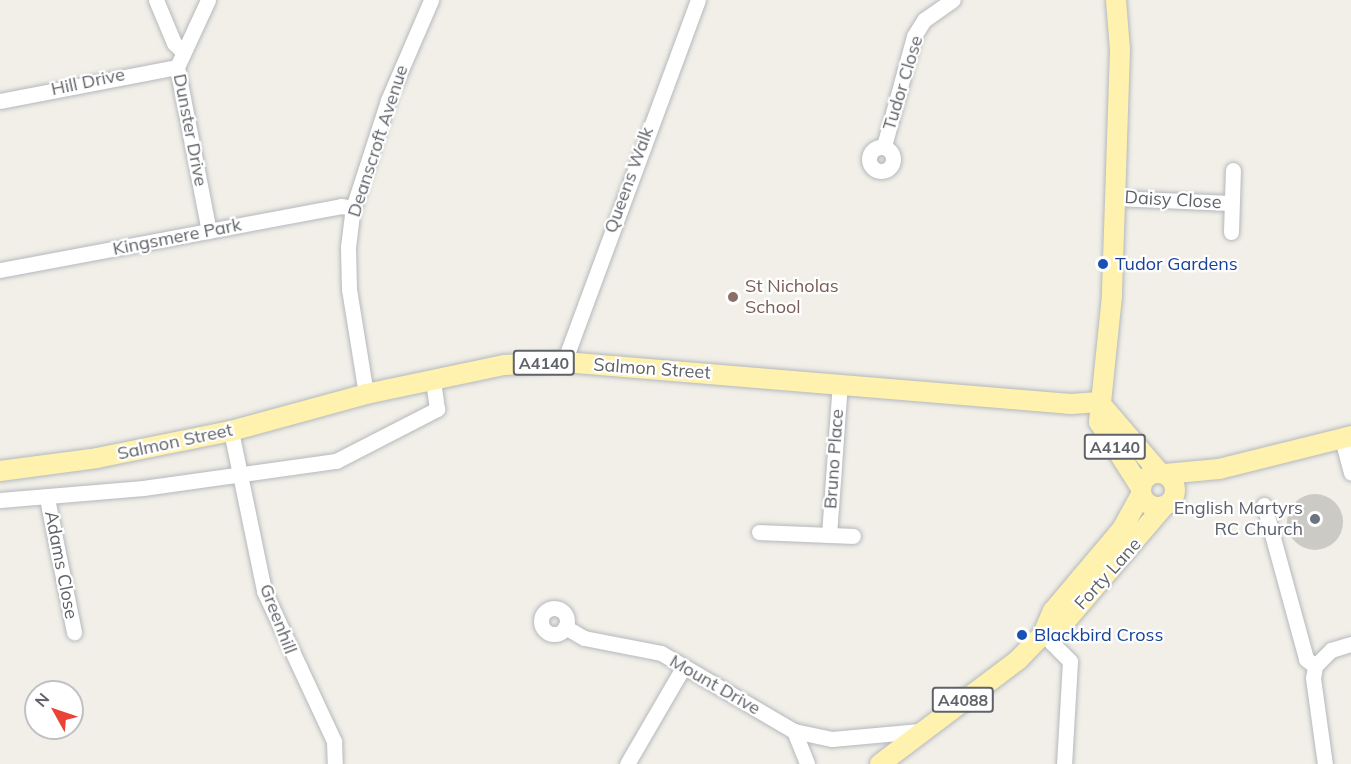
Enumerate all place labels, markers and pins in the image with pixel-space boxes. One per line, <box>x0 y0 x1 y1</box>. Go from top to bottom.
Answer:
place label: Tudor Gardens <box>1115 253 1238 275</box>
marker: Tudor Gardens <box>1096 257 1110 271</box>
place label: St Nicholas School <box>745 276 839 318</box>
marker: St Nicholas School <box>726 290 740 304</box>
place label: English Martyrs RC Church <box>1174 498 1303 540</box>
marker: English Martyrs RC Church <box>1308 512 1322 526</box>
place label: Blackbird Cross <box>1034 624 1163 646</box>
marker: Blackbird Cross <box>1015 628 1029 642</box>

